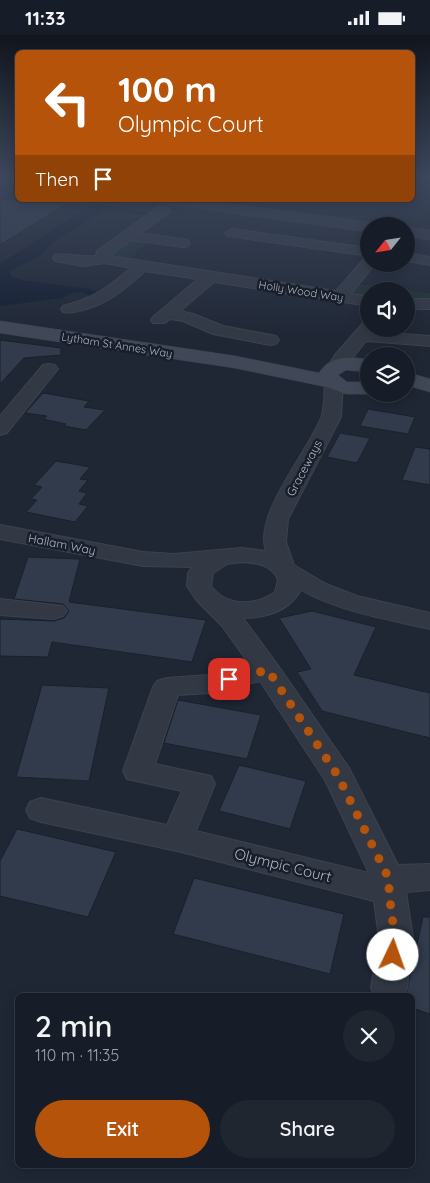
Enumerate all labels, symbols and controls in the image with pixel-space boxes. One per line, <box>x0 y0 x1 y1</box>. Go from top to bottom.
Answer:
text: 11:33 <box>25 6 65 30</box>
text: 100 m <box>118 67 217 111</box>
icon: left <box>35 70 100 135</box>
text: Olympic Court <box>118 110 264 138</box>
icon: arrive <box>89 165 117 193</box>
text: Then <box>35 167 79 191</box>
north arrow <box>360 217 415 273</box>
map controls <box>360 217 415 402</box>
street label: Holly Wood Way <box>258 277 344 305</box>
button: sound <box>360 282 415 337</box>
street label: Lytham St Annes Way <box>61 329 173 361</box>
button: layers <box>360 347 415 402</box>
street label: Graceways <box>283 437 325 499</box>
street label: Hallam Way <box>27 530 97 558</box>
pin <box>208 658 250 700</box>
icon: arrive <box>215 665 243 693</box>
street label: Olympic Court <box>233 844 333 886</box>
position arrow <box>366 928 418 980</box>
text: 2 min <box>35 1007 112 1045</box>
button: close <box>343 1010 395 1062</box>
text: 110 m · 11:35 <box>35 1045 119 1065</box>
button: Exit <box>35 1100 210 1158</box>
button: Share <box>220 1100 395 1158</box>

